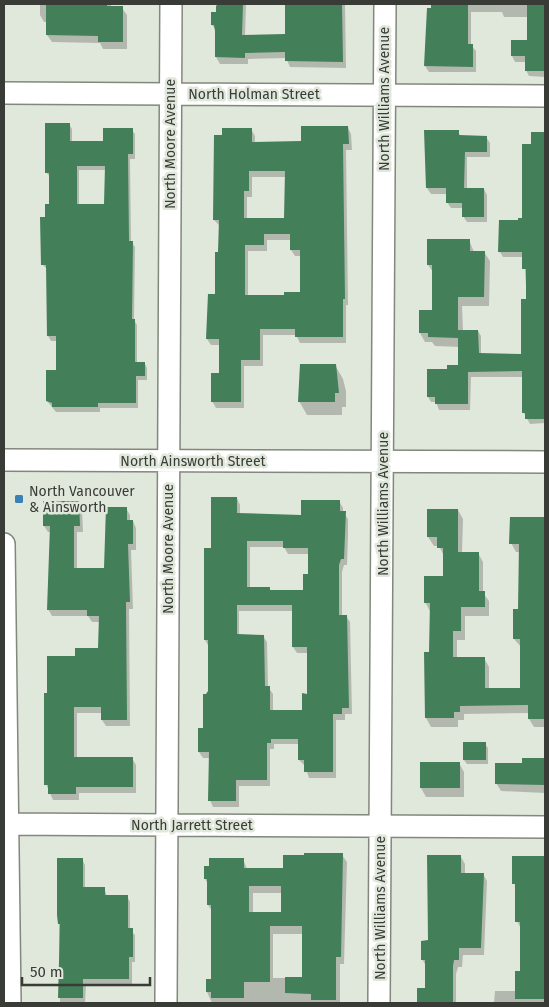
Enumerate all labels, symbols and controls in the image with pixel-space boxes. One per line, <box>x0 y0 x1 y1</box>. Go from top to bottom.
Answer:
street label: North Williams Avenue <box>376 27 393 171</box>
street label: North Moore Avenue <box>162 79 179 209</box>
street label: North Holman Street <box>188 86 321 103</box>
street label: North Williams Avenue <box>375 432 392 576</box>
street label: North Ainsworth Street <box>120 453 267 470</box>
place label: North Vancouver & Ainsworth <box>29 483 135 516</box>
street label: North Moore Avenue <box>160 484 177 614</box>
marker: North Vancouver & Ainsworth <box>13 493 25 505</box>
street label: North Jarrett Street <box>131 817 254 834</box>
street label: North Williams Avenue <box>372 836 389 980</box>
scale bar <box>22 954 150 986</box>
text: 50 m <box>30 963 63 981</box>

